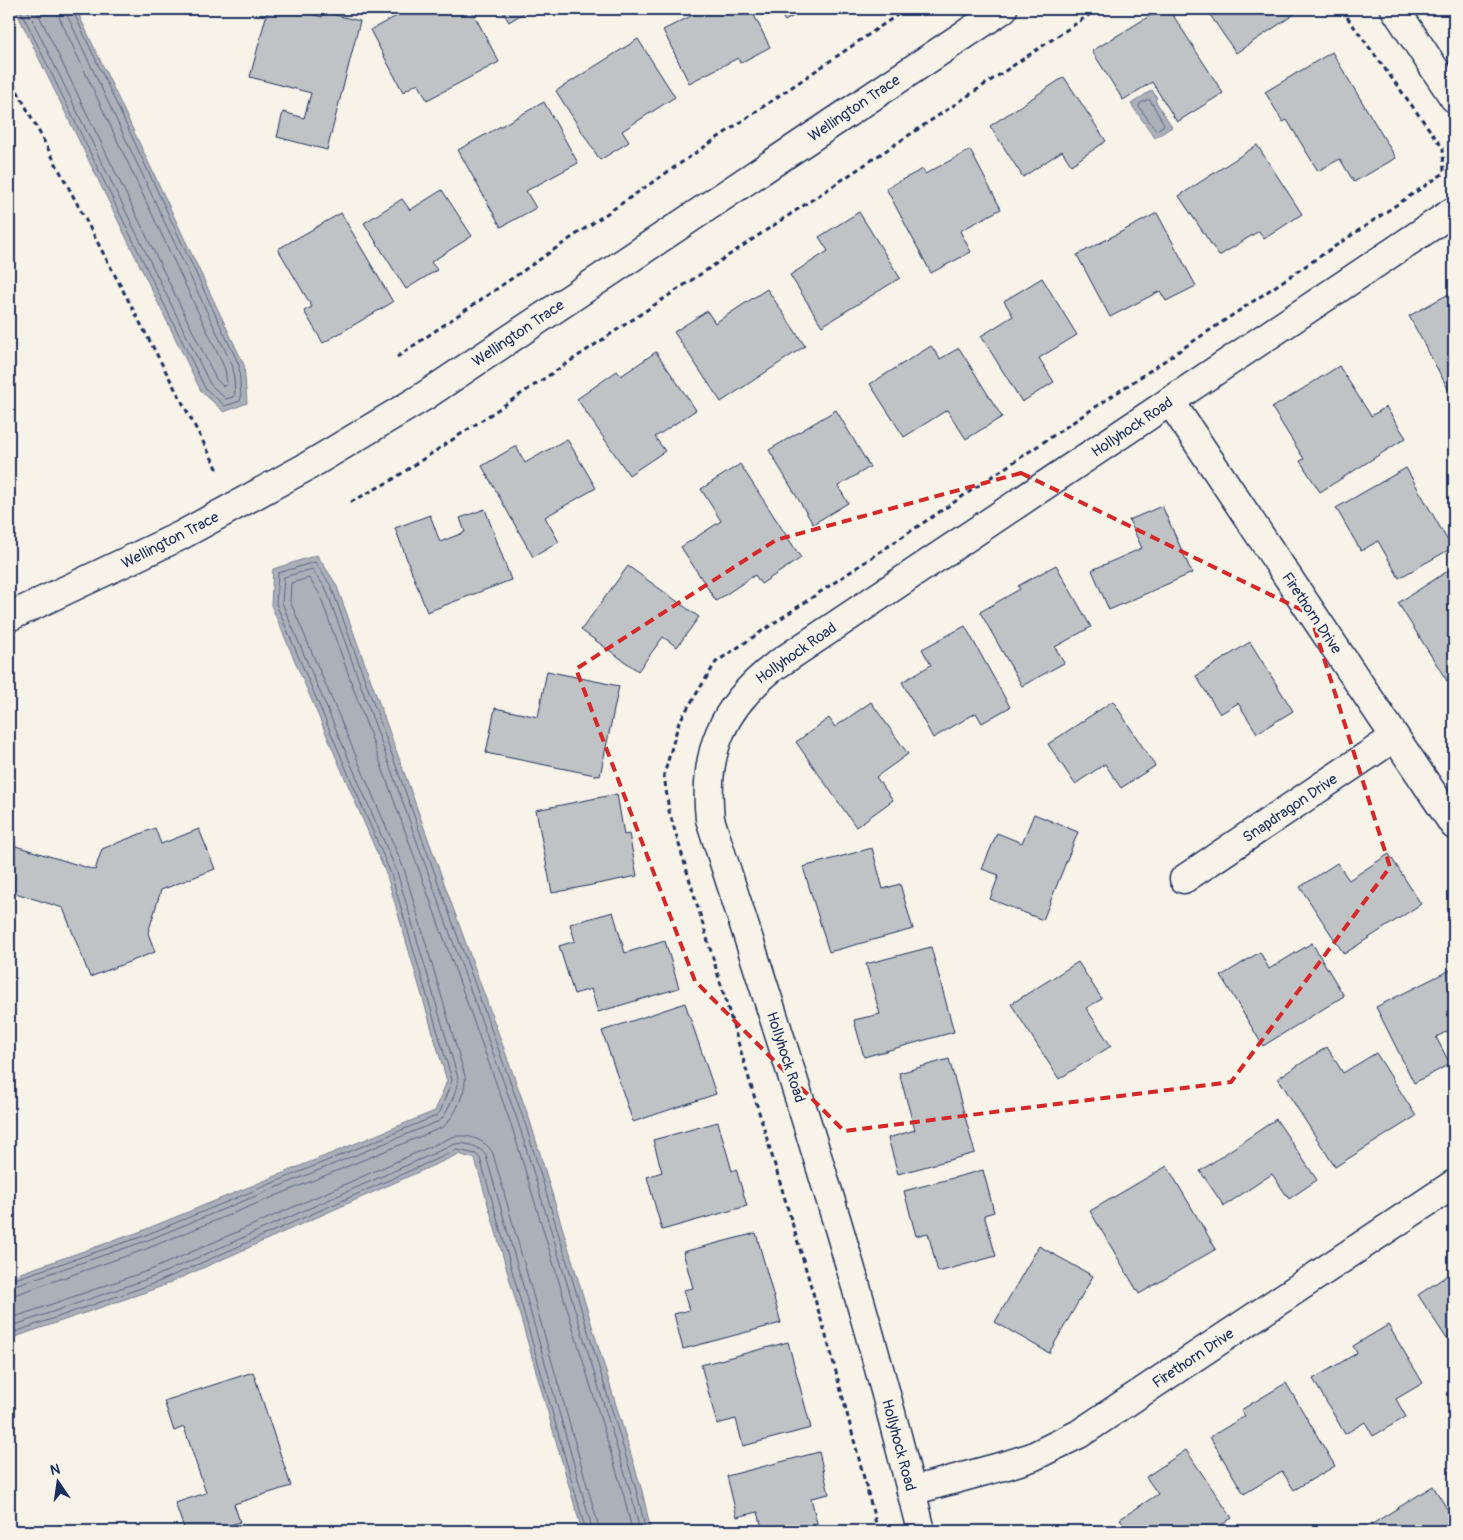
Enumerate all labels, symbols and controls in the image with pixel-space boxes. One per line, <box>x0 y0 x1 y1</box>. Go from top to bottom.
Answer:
street label: Wellington Trace <box>805 70 904 146</box>
street label: Wellington Trace <box>469 295 568 371</box>
street label: Hollyhock Road <box>1088 393 1177 462</box>
street label: Wellington Trace <box>118 507 223 573</box>
street label: Firethorn Drive <box>1277 569 1346 658</box>
street label: Hollyhock Road <box>752 619 840 688</box>
street label: Snapdragon Drive <box>1239 769 1342 847</box>
street label: Hollyhock Road <box>762 1009 809 1105</box>
street label: Firethorn Drive <box>1149 1324 1238 1393</box>
street label: Hollyhock Road <box>877 1397 920 1493</box>
north arrow <box>32 1458 82 1508</box>
text: N <box>49 1460 62 1479</box>

